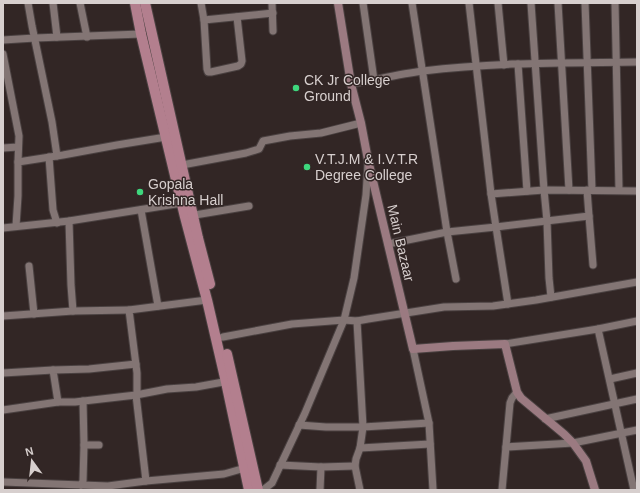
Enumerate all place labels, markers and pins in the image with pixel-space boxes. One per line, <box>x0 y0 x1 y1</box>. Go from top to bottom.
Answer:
place label: CK Jr College Ground <box>304 72 391 104</box>
marker: CK Jr College Ground <box>291 83 301 93</box>
place label: V.T.J.M & I.V.T.R Degree College <box>315 151 418 183</box>
marker: V.T.J.M & I.V.T.R Degree College <box>302 162 312 172</box>
place label: Gopala Krishna Hall <box>148 176 223 208</box>
marker: Gopala Krishna Hall <box>135 187 145 197</box>

